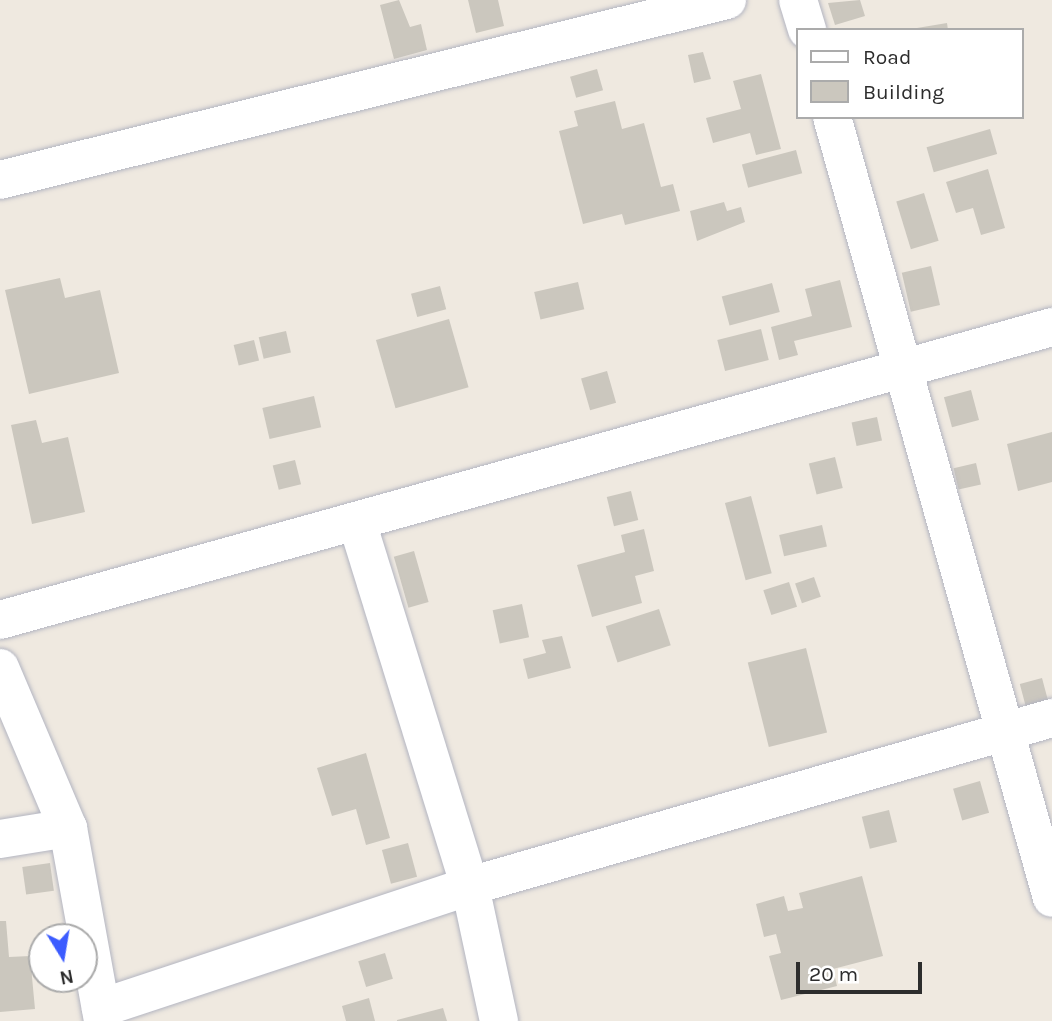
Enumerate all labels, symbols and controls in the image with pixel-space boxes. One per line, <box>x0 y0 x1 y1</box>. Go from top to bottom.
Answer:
legend <box>796 28 1024 119</box>
text: Road <box>863 45 911 69</box>
text: Building <box>863 80 944 104</box>
north arrow <box>28 923 98 993</box>
scale bar <box>800 948 926 992</box>
text: 20 m <box>809 962 858 986</box>
text: N <box>58 965 75 989</box>

